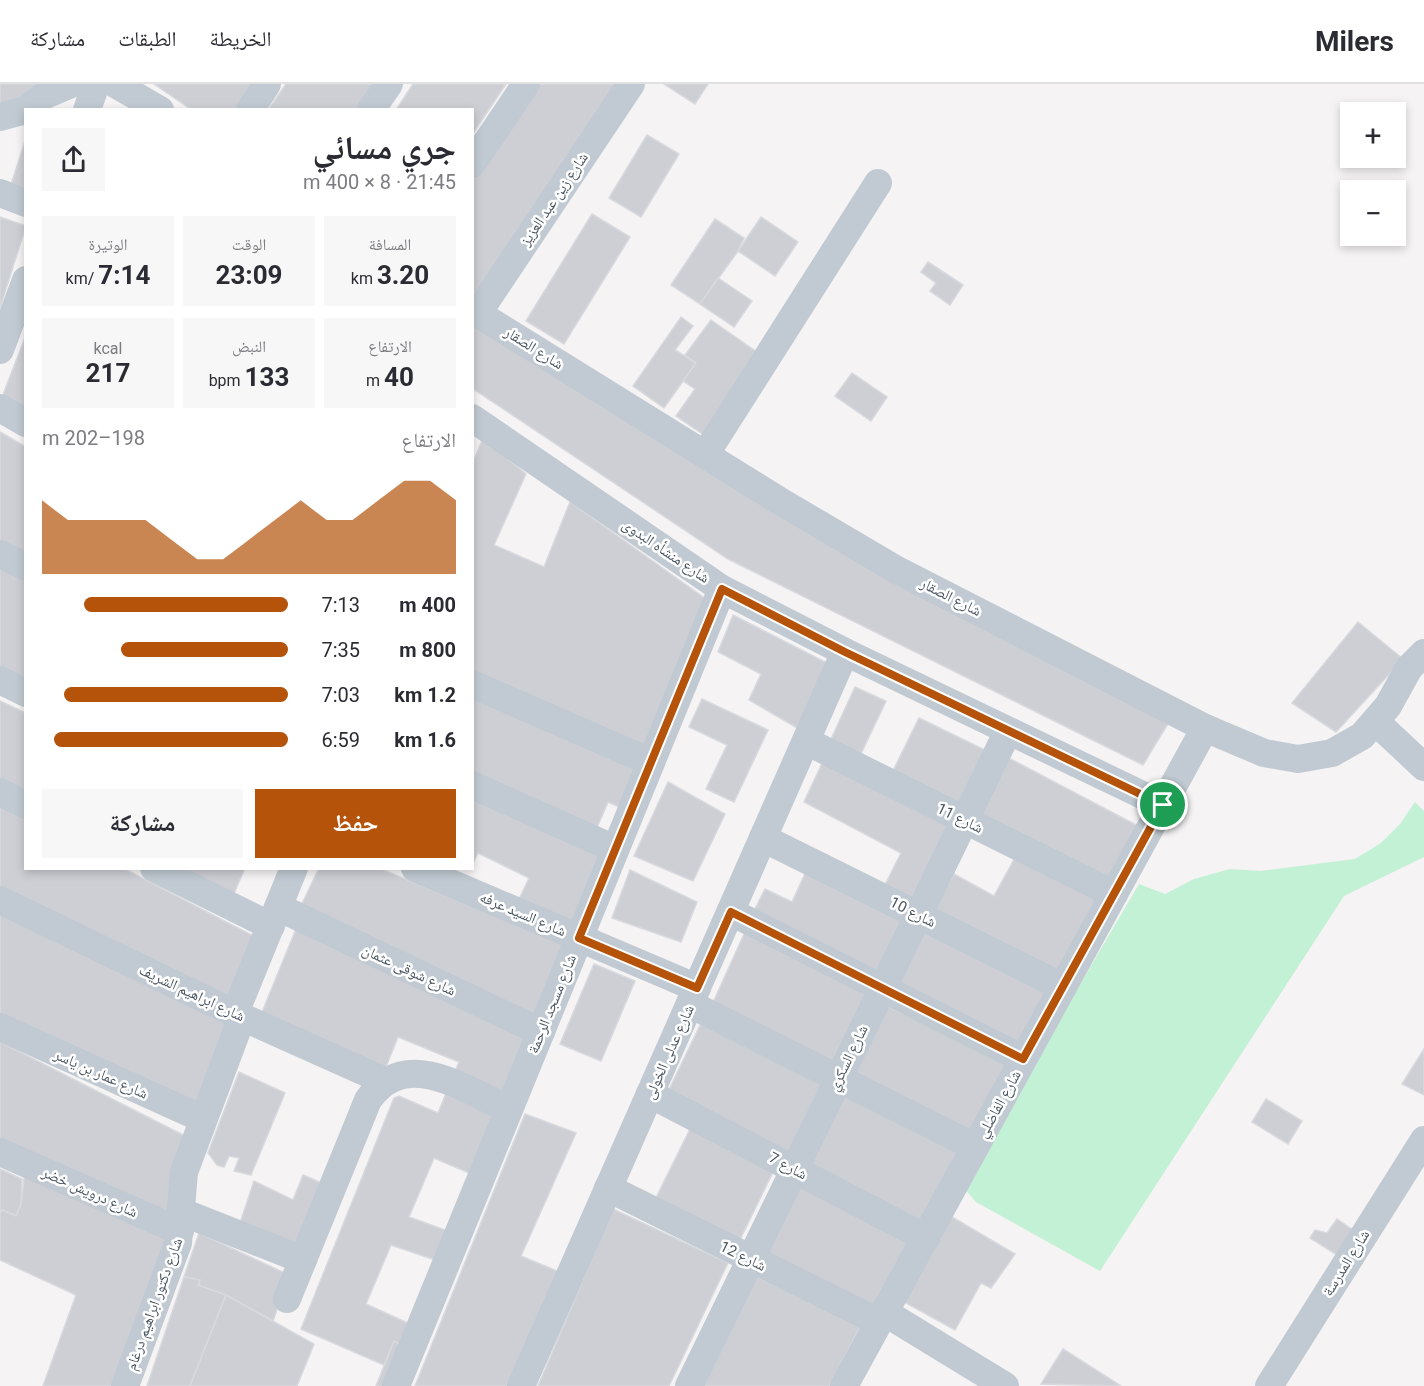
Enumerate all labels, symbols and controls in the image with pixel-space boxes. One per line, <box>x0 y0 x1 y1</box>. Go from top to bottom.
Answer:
text: Milers <box>1315 25 1394 58</box>
text: مشاركة <box>30 27 85 51</box>
text: الطبقات <box>118 27 177 51</box>
text: الخريطة <box>210 27 271 51</box>
map controls <box>1340 102 1406 246</box>
button: + <box>1340 102 1406 168</box>
button: share <box>42 128 105 191</box>
text: جري مسائي <box>312 128 456 167</box>
street label: شارع زين عبد العزيز <box>516 149 593 250</box>
text: 21:45 · 8 × 400 m <box>303 170 456 194</box>
button: − <box>1340 180 1406 246</box>
text: الوتيرة <box>89 235 127 254</box>
text: الوقت <box>232 235 266 254</box>
text: المسافة <box>369 235 411 254</box>
text: 7:14 <box>98 260 150 290</box>
text: 23:09 <box>216 260 283 290</box>
text: 3.20 <box>377 260 429 290</box>
text: /km <box>66 269 98 288</box>
text: km <box>351 269 377 288</box>
street label: شارع الصقار <box>500 322 567 374</box>
text: النبض <box>232 337 266 356</box>
text: الارتفاع <box>368 337 412 356</box>
text: kcal <box>94 339 122 358</box>
text: 217 <box>86 358 130 388</box>
text: 133 <box>245 362 289 392</box>
text: 40 <box>384 362 414 392</box>
text: bpm <box>209 371 245 390</box>
text: m <box>366 371 384 390</box>
text: 198–202 m <box>42 426 145 450</box>
text: الارتفاع <box>401 428 456 452</box>
street label: شارع منشأه البدوى <box>618 515 713 588</box>
street label: شارع الصقار <box>916 574 985 621</box>
text: 7:13 <box>321 593 360 617</box>
text: 400 m <box>399 593 456 617</box>
text: 7:35 <box>321 638 360 662</box>
text: 800 m <box>399 638 456 662</box>
text: 7:03 <box>321 683 360 707</box>
text: 1.2 km <box>394 683 456 707</box>
text: 6:59 <box>321 728 360 752</box>
text: 1.6 km <box>394 728 456 752</box>
pin <box>1137 779 1188 830</box>
icon: arrive <box>1146 788 1179 821</box>
button: مشاركة <box>42 789 243 858</box>
button: حفظ <box>255 789 456 858</box>
street label: شارع 11 <box>934 799 986 838</box>
street label: شارع السيد عرفه <box>477 888 569 941</box>
street label: شارع 10 <box>887 893 939 932</box>
street label: شارع شوقى عثمان <box>359 940 459 1001</box>
street label: شارع مسجد الرحمة <box>524 952 581 1057</box>
street label: شارع ابراهيم الشريف <box>136 961 248 1026</box>
street label: شارع عدلى الخولى <box>640 1002 699 1102</box>
street label: شارع السكري <box>824 1022 874 1095</box>
street label: شارع عمار بن ياسر <box>50 1045 151 1104</box>
street label: شارع الفاضلي <box>973 1067 1027 1142</box>
street label: شارع 7 <box>765 1149 810 1184</box>
street label: شارع درويش خضر <box>38 1162 141 1222</box>
street label: شارع المدرسة <box>1319 1226 1374 1300</box>
street label: شارع دكتور ابراهيم درغام <box>122 1235 187 1373</box>
street label: شارع 12 <box>717 1237 769 1276</box>

